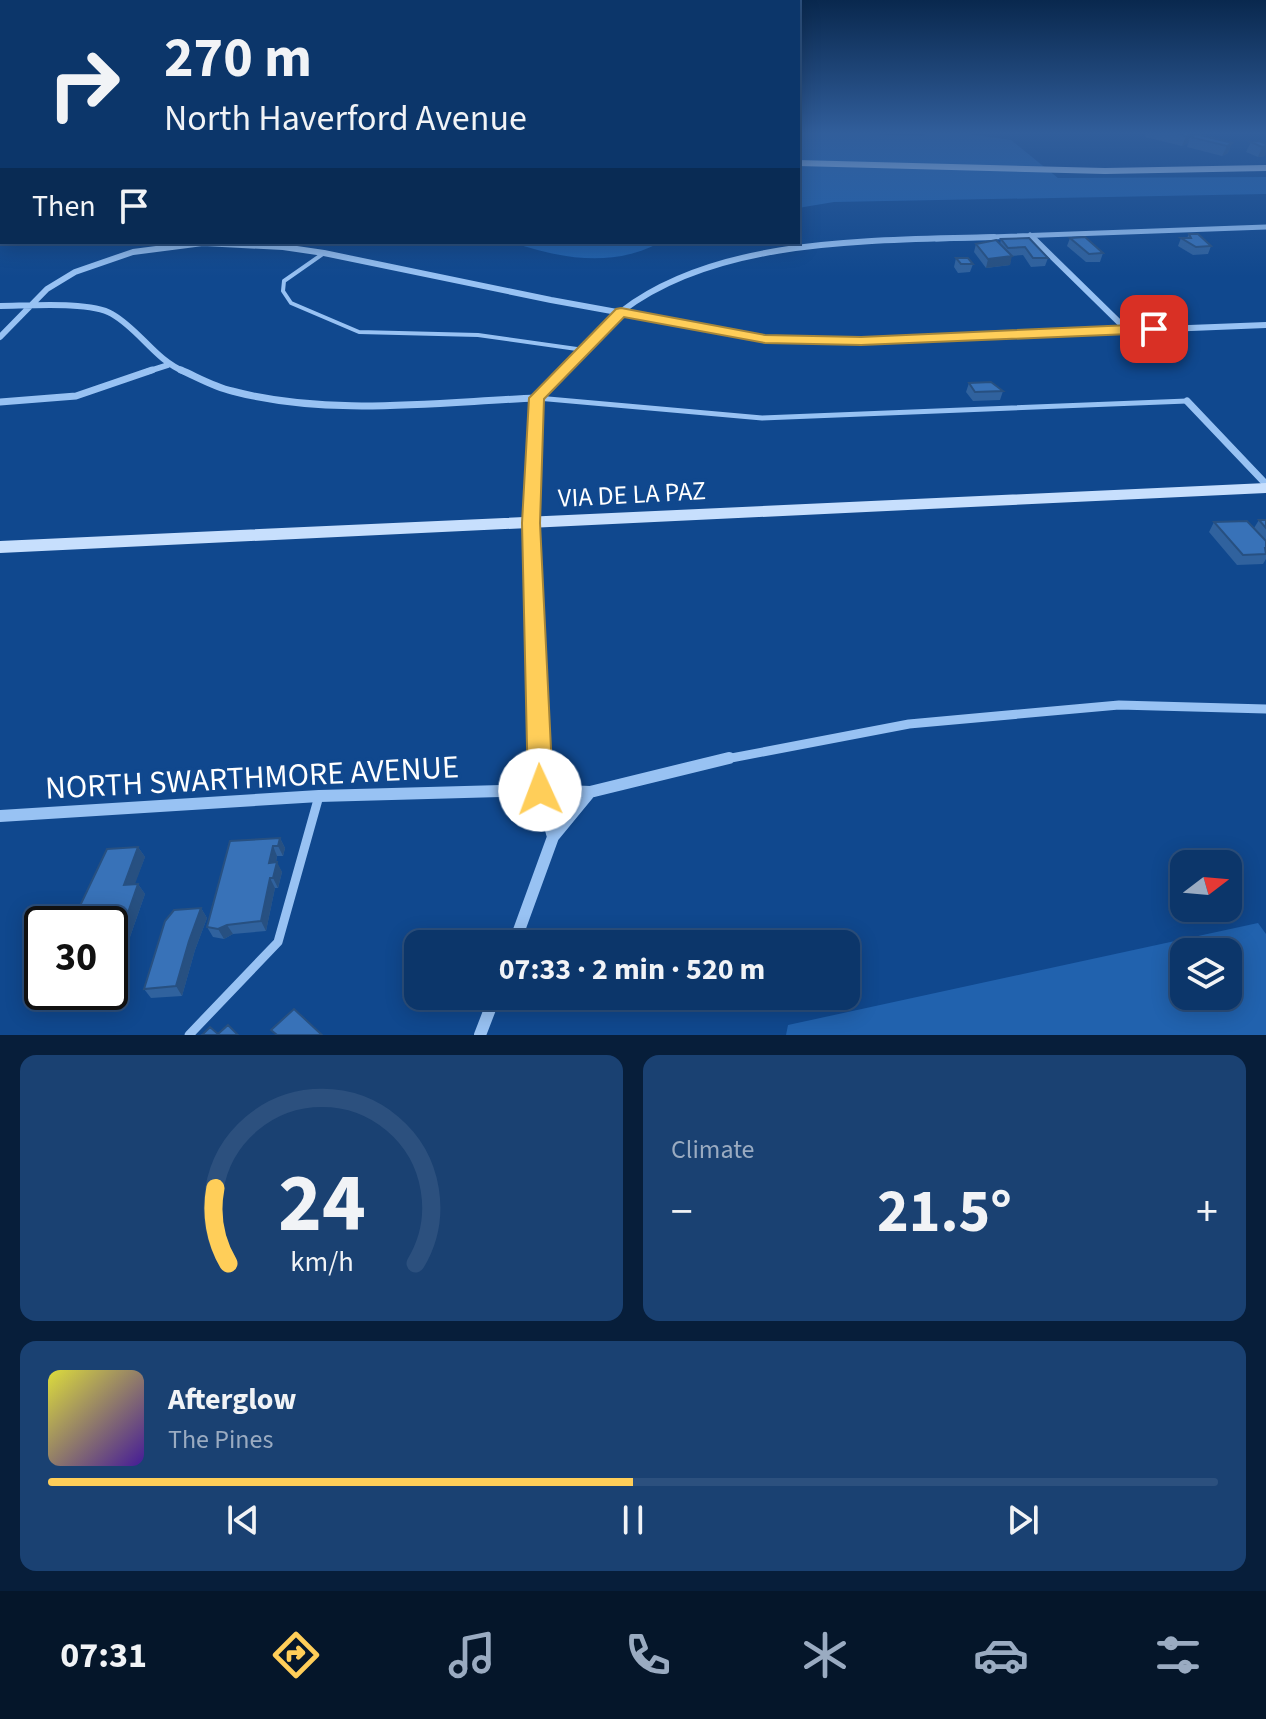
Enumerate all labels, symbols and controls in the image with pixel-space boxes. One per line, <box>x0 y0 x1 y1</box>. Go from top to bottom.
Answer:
text: 270 m <box>164 19 312 98</box>
icon: right <box>32 32 136 136</box>
text: North Haverford Avenue <box>164 93 527 144</box>
icon: arrive <box>112 184 156 228</box>
text: Then <box>32 185 96 228</box>
pin <box>1120 295 1188 363</box>
icon: arrive <box>1132 307 1176 351</box>
street label: VIA DE LA PAZ <box>557 472 707 517</box>
street label: NORTH SWARTHMORE AVENUE <box>44 744 460 812</box>
position arrow <box>498 748 582 832</box>
north arrow <box>1170 850 1242 922</box>
map controls <box>1170 850 1242 1010</box>
speed limit sign: 30 <box>24 906 128 1010</box>
button: layers <box>1170 938 1242 1010</box>
text: 07:33 · 2 min · 520 m <box>499 948 765 991</box>
text: Climate <box>671 1131 755 1168</box>
text: 24 <box>278 1145 365 1263</box>
text: 21.5° <box>877 1170 1012 1255</box>
text: − <box>671 1181 693 1244</box>
text: + <box>1196 1181 1218 1244</box>
text: km/h <box>290 1242 353 1282</box>
text: Afterglow <box>168 1378 296 1421</box>
text: The Pines <box>168 1421 273 1458</box>
icon: previous <box>221 1498 265 1542</box>
icon: pause <box>611 1498 655 1542</box>
icon: next <box>1001 1498 1045 1542</box>
icon: directions <box>268 1627 324 1683</box>
icon: music <box>444 1627 500 1683</box>
icon: phone <box>620 1627 676 1683</box>
icon: climate <box>797 1627 853 1683</box>
icon: car <box>973 1627 1029 1683</box>
icon: filters <box>1150 1627 1206 1683</box>
text: 07:31 <box>60 1630 147 1681</box>

